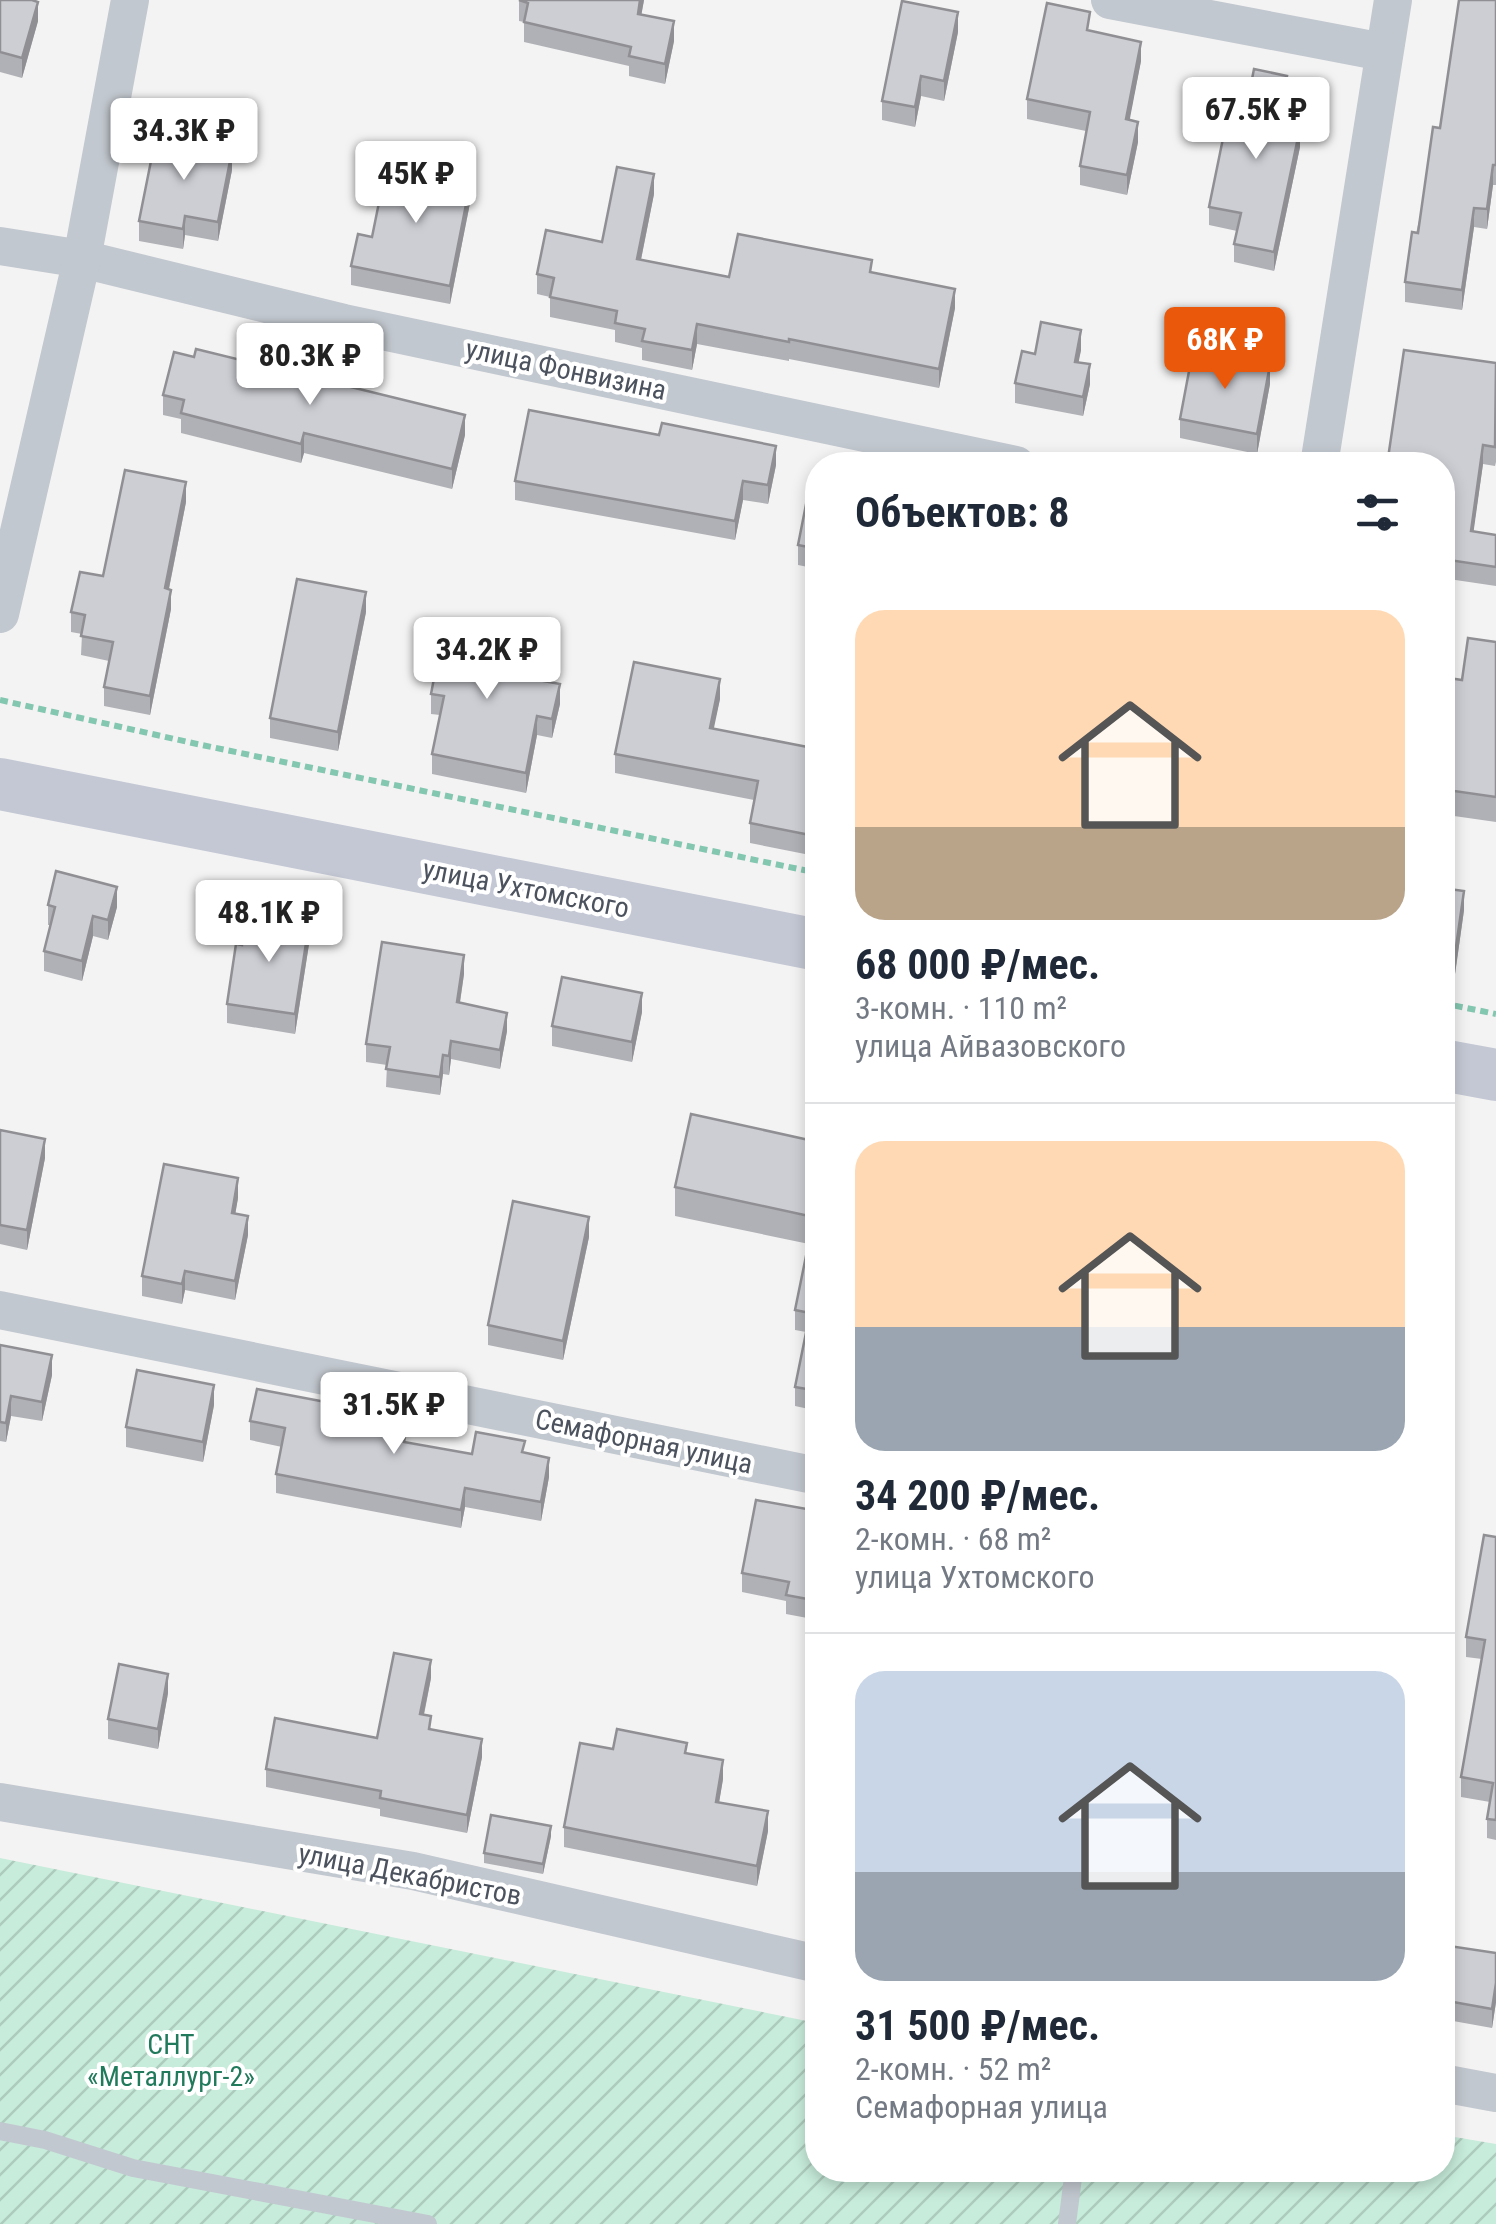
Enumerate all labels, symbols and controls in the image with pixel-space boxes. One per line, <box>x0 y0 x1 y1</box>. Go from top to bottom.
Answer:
pin: 67.5K ₽ <box>1164 77 1348 162</box>
text: 67.5K ₽ <box>1205 90 1307 128</box>
pin: 34.3K ₽ <box>92 98 276 183</box>
text: 34.3K ₽ <box>133 111 235 149</box>
pin: 45K ₽ <box>346 141 486 226</box>
text: 45K ₽ <box>377 154 455 192</box>
pin: 68K ₽ <box>1155 307 1295 392</box>
text: 68K ₽ <box>1186 320 1264 358</box>
pin: 80.3K ₽ <box>218 323 402 408</box>
street label: улица Фонвизина <box>463 332 669 407</box>
text: 80.3K ₽ <box>259 336 361 374</box>
icon: filters <box>1350 485 1405 540</box>
text: Объектов: 8 <box>855 488 1069 537</box>
pin: 34.2K ₽ <box>395 617 579 702</box>
text: 34.2K ₽ <box>436 630 538 668</box>
icon: home <box>1040 675 1220 855</box>
street label: улица Ухтомского <box>420 852 632 925</box>
pin: 48.1K ₽ <box>177 880 361 965</box>
text: 48.1K ₽ <box>218 893 320 931</box>
text: 68 000 ₽/мес. <box>855 940 1100 989</box>
text: 3-комн. · 110 m² <box>855 989 1067 1027</box>
text: улица Айвазовского <box>855 1027 1126 1065</box>
icon: home <box>1040 1206 1220 1386</box>
pin: 31.5K ₽ <box>302 1372 486 1457</box>
text: 31.5K ₽ <box>343 1385 445 1423</box>
street label: Семафорная улица <box>532 1402 756 1481</box>
text: 34 200 ₽/мес. <box>855 1471 1100 1520</box>
text: 2-комн. · 68 m² <box>855 1520 1051 1558</box>
text: улица Ухтомского <box>855 1558 1095 1596</box>
icon: home <box>1040 1736 1220 1916</box>
street label: улица Декабристов <box>296 1837 524 1912</box>
text: 31 500 ₽/мес. <box>855 2001 1100 2050</box>
park label: СНТ «Металлург-2» <box>87 2028 255 2093</box>
text: 2-комн. · 52 m² <box>855 2050 1051 2088</box>
text: Семафорная улица <box>855 2088 1108 2126</box>

